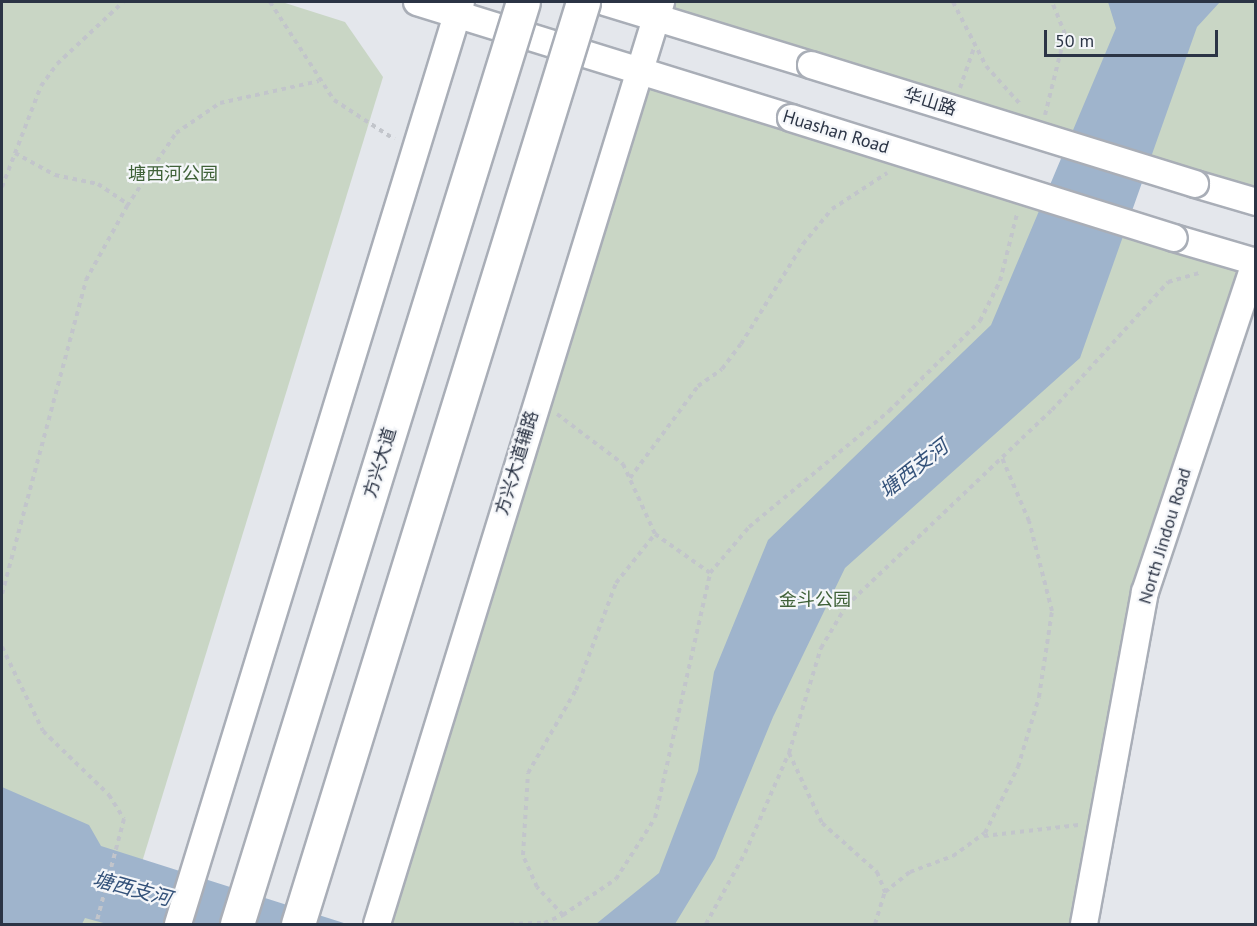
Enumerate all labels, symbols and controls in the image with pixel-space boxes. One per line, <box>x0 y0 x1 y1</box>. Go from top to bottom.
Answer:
scale bar <box>1047 18 1221 56</box>
text: 50 m <box>1055 29 1094 52</box>
street label: 华山路 <box>901 84 959 120</box>
street label: Huashan Road <box>780 106 892 158</box>
park label: 塘西河公园 <box>128 163 218 185</box>
street label: 方兴大道辅路 <box>491 408 543 518</box>
street label: 方兴大道 <box>359 425 401 501</box>
water label: 塘西支河 <box>875 435 953 503</box>
street label: North Jindou Road <box>1134 465 1196 607</box>
park label: 金斗公园 <box>779 589 851 611</box>
water label: 塘西支河 <box>90 867 174 911</box>

